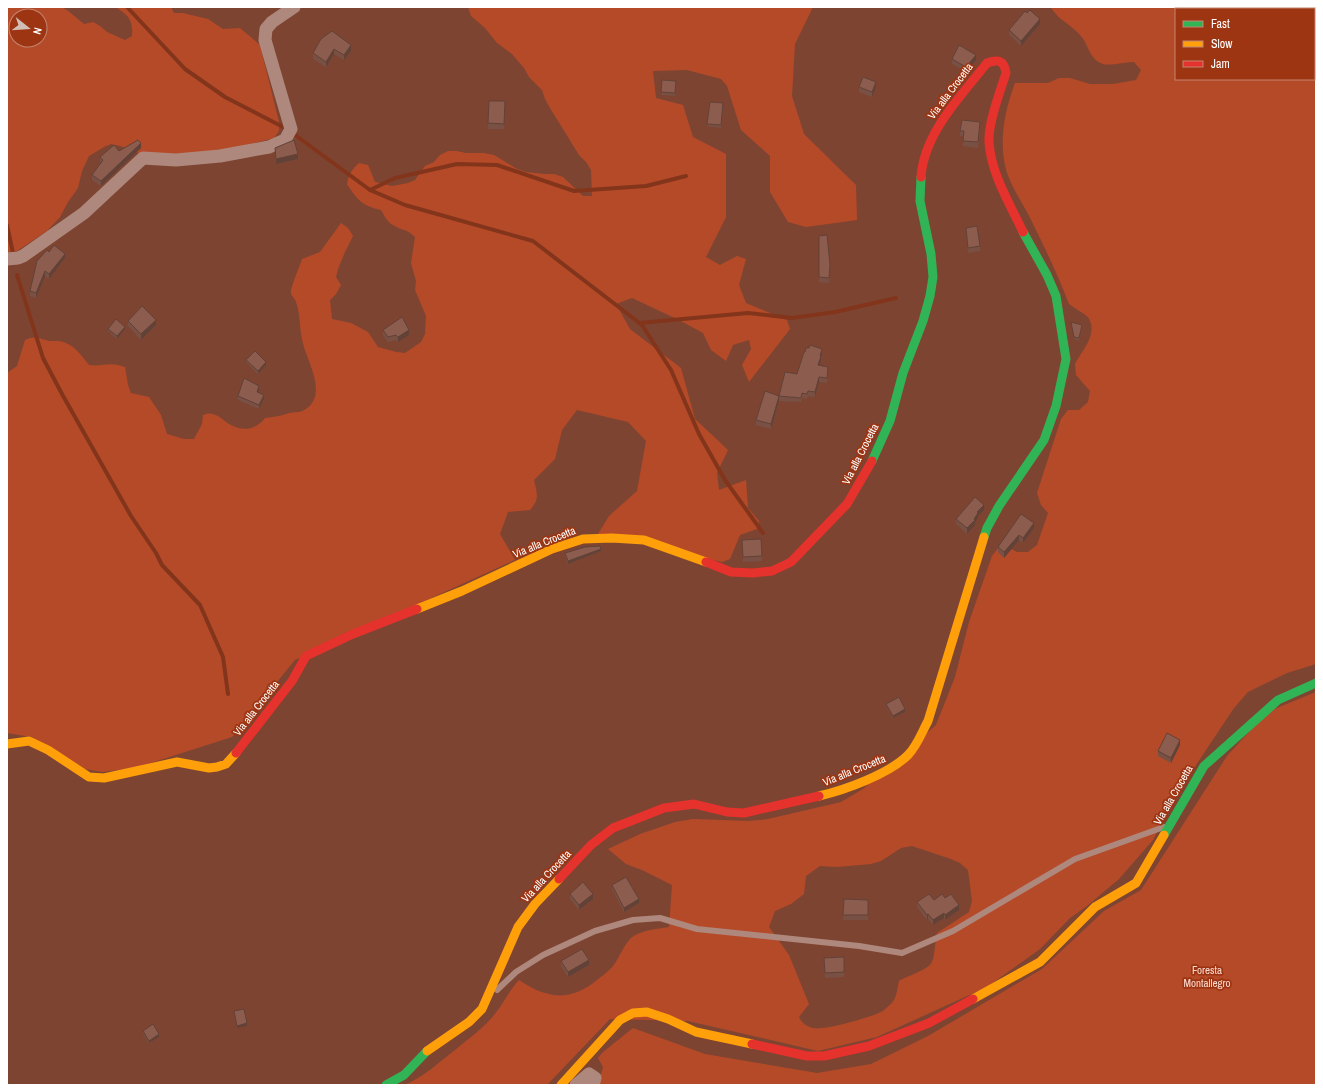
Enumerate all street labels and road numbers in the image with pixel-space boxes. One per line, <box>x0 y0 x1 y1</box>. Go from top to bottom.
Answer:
street label: Via alla Crocetta <box>924 60 976 122</box>
street label: Via alla Crocetta <box>839 421 881 487</box>
street label: Via alla Crocetta <box>511 523 577 561</box>
street label: Via alla Crocetta <box>230 677 282 739</box>
street label: Via alla Crocetta <box>821 751 887 789</box>
street label: Via alla Crocetta <box>1150 763 1196 827</box>
street label: Via alla Crocetta <box>518 847 574 905</box>

